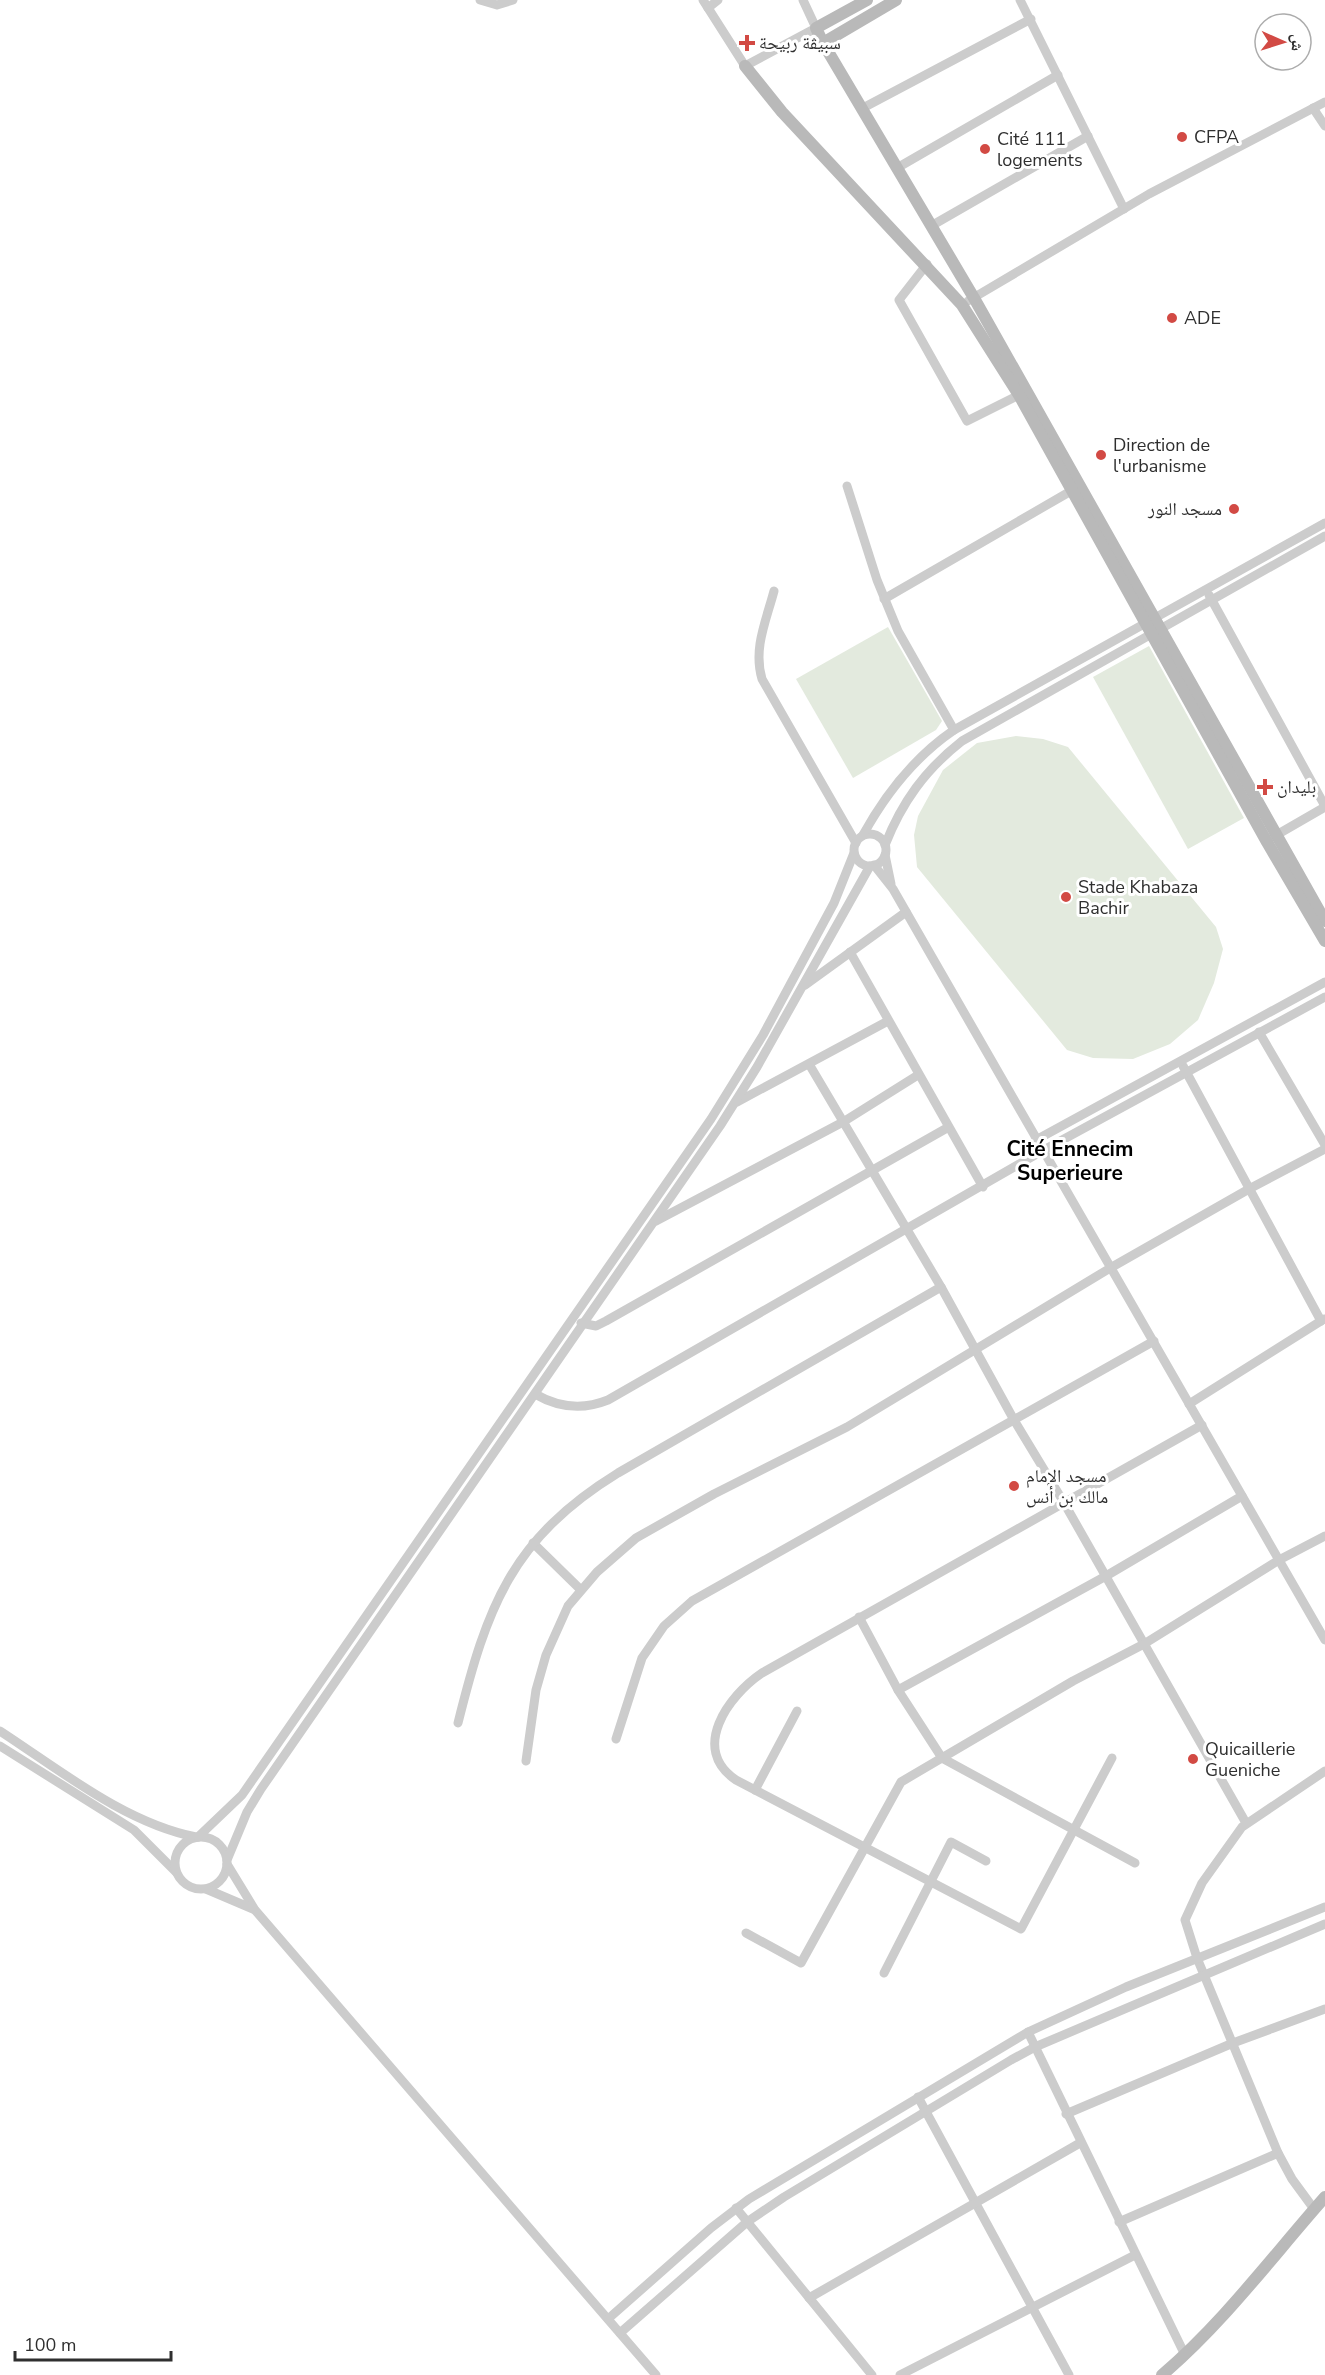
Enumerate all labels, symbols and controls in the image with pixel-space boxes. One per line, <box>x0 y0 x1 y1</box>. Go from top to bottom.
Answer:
north arrow <box>1253 12 1313 72</box>
place label: سبيڨة ربيحة <box>759 31 841 55</box>
text: ش <box>1286 34 1308 52</box>
marker: سبيڨة ربيحة <box>740 36 754 50</box>
place label: CFPA <box>1194 125 1239 149</box>
place label: Cité 111 logements <box>997 127 1083 172</box>
marker: CFPA <box>1175 130 1189 144</box>
marker: Cité 111 logements <box>978 142 992 156</box>
place label: ADE <box>1184 306 1221 330</box>
marker: ADE <box>1165 311 1179 325</box>
place label: Direction de l'urbanisme <box>1113 433 1210 478</box>
marker: Direction de l'urbanisme <box>1094 448 1108 462</box>
place label: مسجد النور <box>1147 497 1222 521</box>
marker: مسجد النور <box>1227 502 1241 516</box>
place label: بليدان <box>1277 775 1316 799</box>
marker: بليدان <box>1258 780 1272 794</box>
place label: Stade Khabaza Bachir <box>1078 875 1198 920</box>
marker: Stade Khabaza Bachir <box>1059 890 1073 904</box>
district label: Cité Ennecim Superieure <box>1007 1135 1133 1187</box>
place label: مسجد الإمام مالك بن أنس <box>1026 1464 1108 1509</box>
marker: مسجد الإمام مالك بن أنس <box>1007 1479 1021 1493</box>
place label: Quicaillerie Gueniche <box>1205 1737 1295 1782</box>
marker: Quicaillerie Gueniche <box>1186 1752 1200 1766</box>
scale bar <box>15 2324 171 2362</box>
text: 100 m <box>24 2333 76 2357</box>

